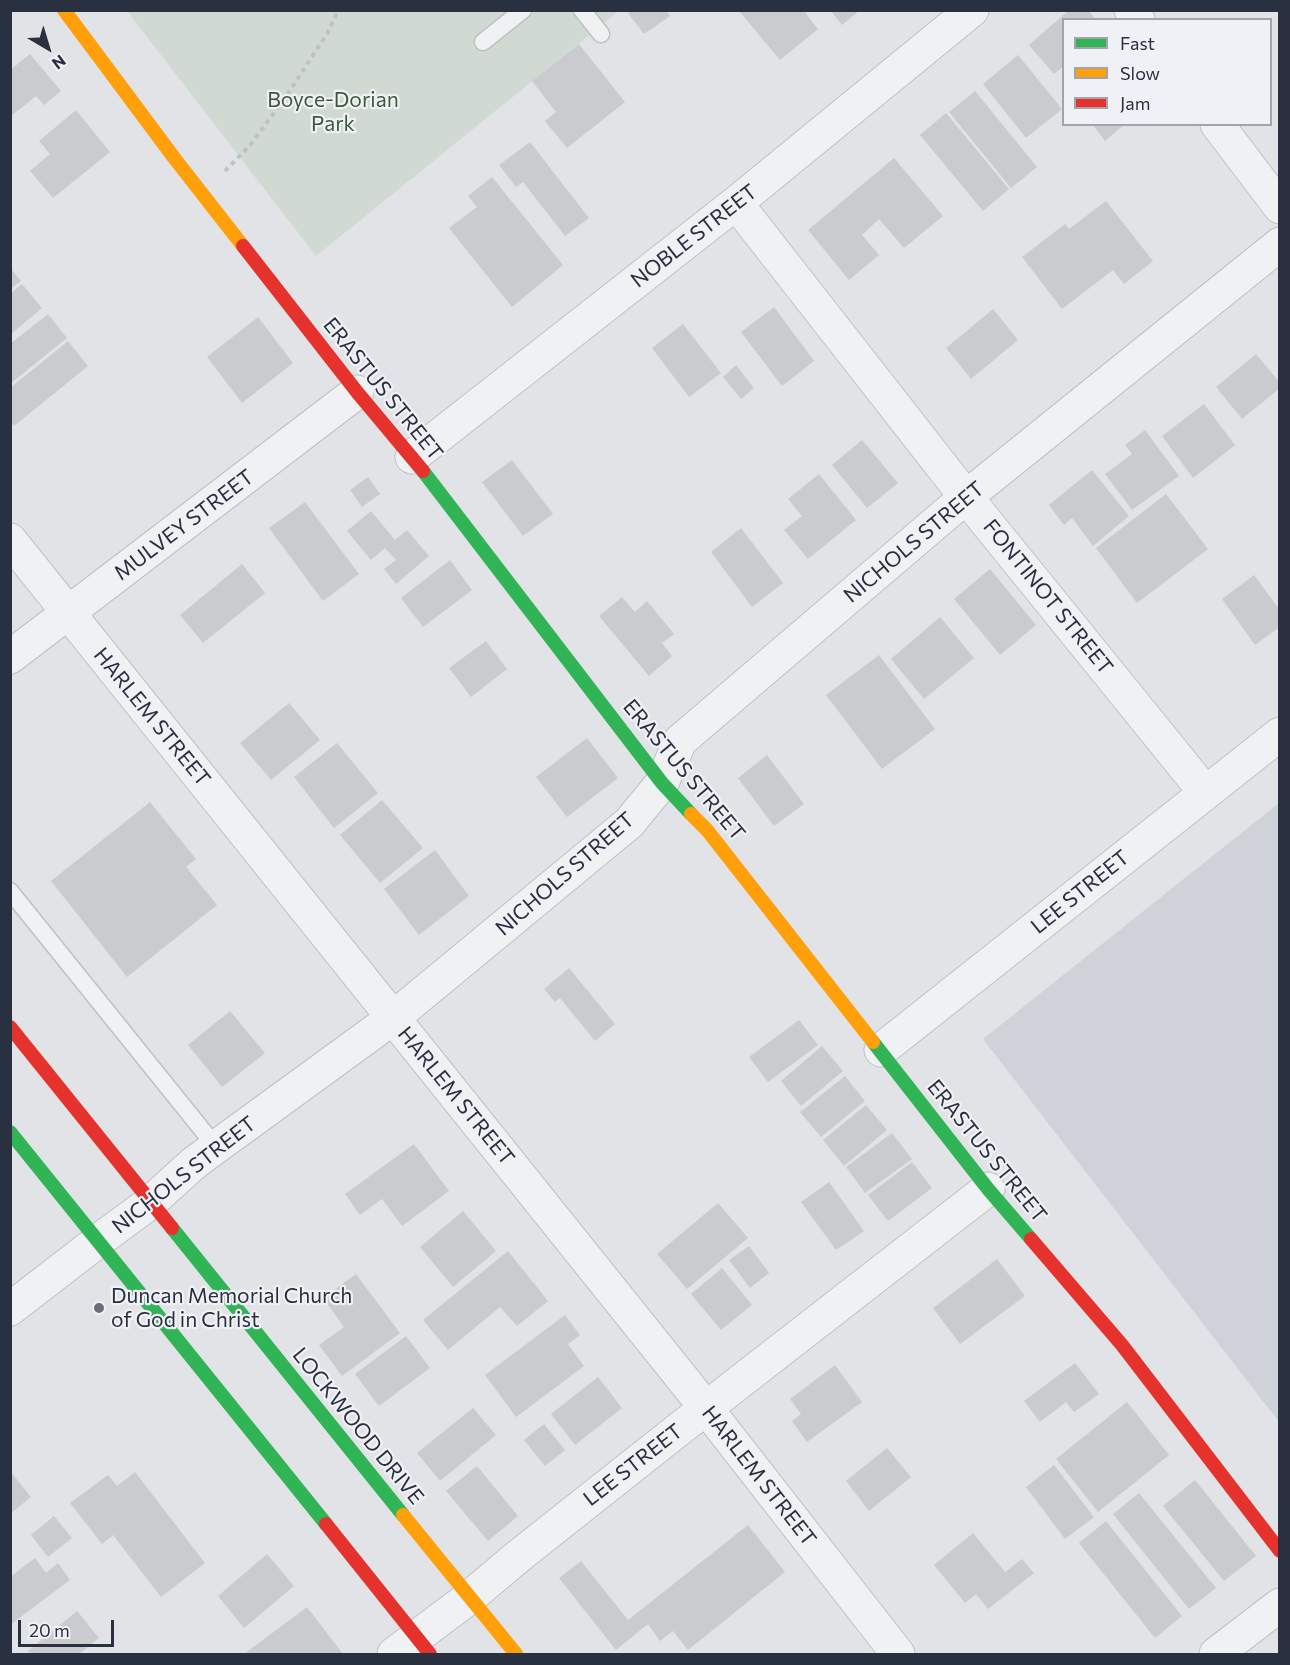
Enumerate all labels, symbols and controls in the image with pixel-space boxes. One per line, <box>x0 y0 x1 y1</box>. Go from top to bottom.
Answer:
north arrow <box>18 18 78 78</box>
legend <box>1062 18 1272 126</box>
text: Fast <box>1120 32 1155 54</box>
text: N <box>49 51 70 74</box>
text: Slow <box>1120 62 1160 84</box>
park label: Boyce-Dorian Park <box>267 87 399 137</box>
text: Jam <box>1120 92 1150 114</box>
street label: NOBLE STREET <box>626 179 762 293</box>
street label: ERASTUS STREET <box>318 313 448 465</box>
street label: MULVEY STREET <box>109 464 259 586</box>
street label: NICHOLS STREET <box>839 476 989 608</box>
street label: FONTINOT STREET <box>978 514 1118 680</box>
street label: HARLEM STREET <box>88 643 216 791</box>
street label: ERASTUS STREET <box>618 694 750 846</box>
street label: NICHOLS STREET <box>491 807 639 941</box>
street label: LEE STREET <box>1026 845 1134 939</box>
street label: HARLEM STREET <box>392 1022 520 1170</box>
street label: ERASTUS STREET <box>922 1075 1052 1227</box>
street label: NICHOLS STREET <box>107 1111 261 1239</box>
place label: Duncan Memorial Church of God in Christ <box>111 1283 352 1333</box>
marker: Duncan Memorial Church of God in Christ <box>92 1301 106 1315</box>
street label: LOCKWOOD DRIVE <box>287 1343 429 1509</box>
street label: HARLEM STREET <box>696 1401 822 1551</box>
street label: LEE STREET <box>578 1418 688 1512</box>
scale bar <box>21 1608 117 1646</box>
text: 20 m <box>29 1619 70 1641</box>

